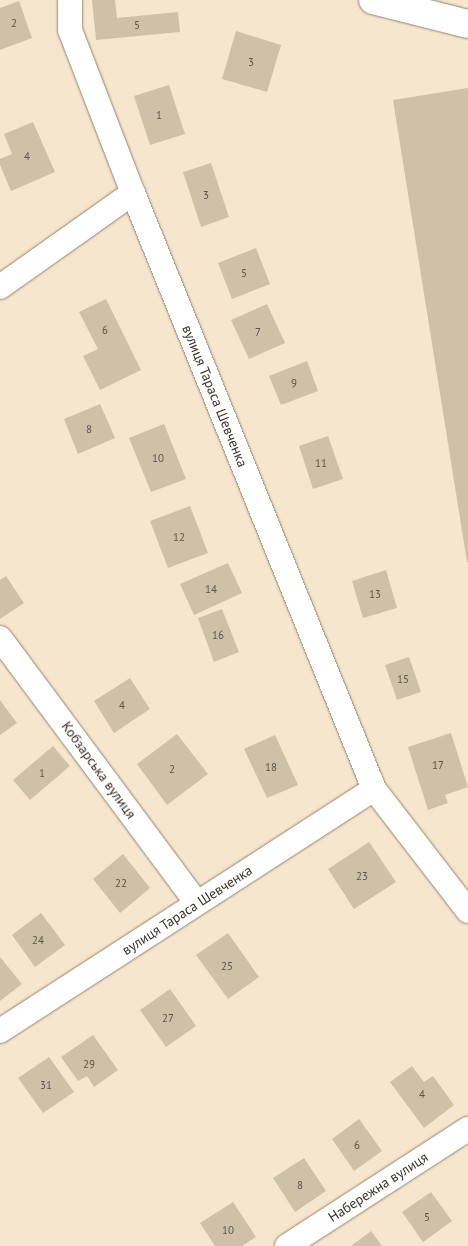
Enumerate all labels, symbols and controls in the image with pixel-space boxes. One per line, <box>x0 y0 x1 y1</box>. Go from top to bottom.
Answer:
house number: 2 <box>11 16 17 30</box>
house number: 5 <box>134 18 140 32</box>
house number: 3 <box>248 55 254 69</box>
house number: 1 <box>156 108 162 122</box>
house number: 4 <box>24 149 30 163</box>
house number: 3 <box>203 188 209 202</box>
house number: 5 <box>241 266 247 280</box>
street label: вулиця Тараса Шевченка <box>179 322 251 470</box>
house number: 6 <box>102 323 108 337</box>
house number: 7 <box>255 325 261 339</box>
house number: 9 <box>291 376 297 390</box>
house number: 8 <box>86 422 92 436</box>
house number: 10 <box>152 451 164 465</box>
house number: 11 <box>315 456 327 470</box>
house number: 12 <box>173 530 185 544</box>
house number: 14 <box>205 582 217 596</box>
house number: 13 <box>369 587 381 601</box>
house number: 16 <box>212 628 224 642</box>
house number: 15 <box>397 672 409 686</box>
house number: 4 <box>119 698 125 712</box>
street label: Кобзарська вулиця <box>58 718 140 822</box>
house number: 17 <box>432 758 444 772</box>
house number: 18 <box>265 760 277 774</box>
house number: 2 <box>169 762 175 776</box>
house number: 1 <box>39 766 45 780</box>
street label: вулиця Тараса Шевченка <box>119 861 255 959</box>
house number: 23 <box>356 869 368 883</box>
house number: 22 <box>115 876 127 890</box>
house number: 24 <box>32 933 44 947</box>
house number: 25 <box>221 959 233 973</box>
house number: 27 <box>162 1011 174 1025</box>
house number: 29 <box>83 1057 95 1071</box>
house number: 31 <box>40 1078 52 1092</box>
house number: 4 <box>419 1087 425 1101</box>
house number: 6 <box>354 1138 360 1152</box>
street label: Набережна вулиця <box>325 1149 431 1225</box>
house number: 8 <box>297 1178 303 1192</box>
house number: 5 <box>424 1210 430 1224</box>
house number: 10 <box>222 1223 234 1237</box>

